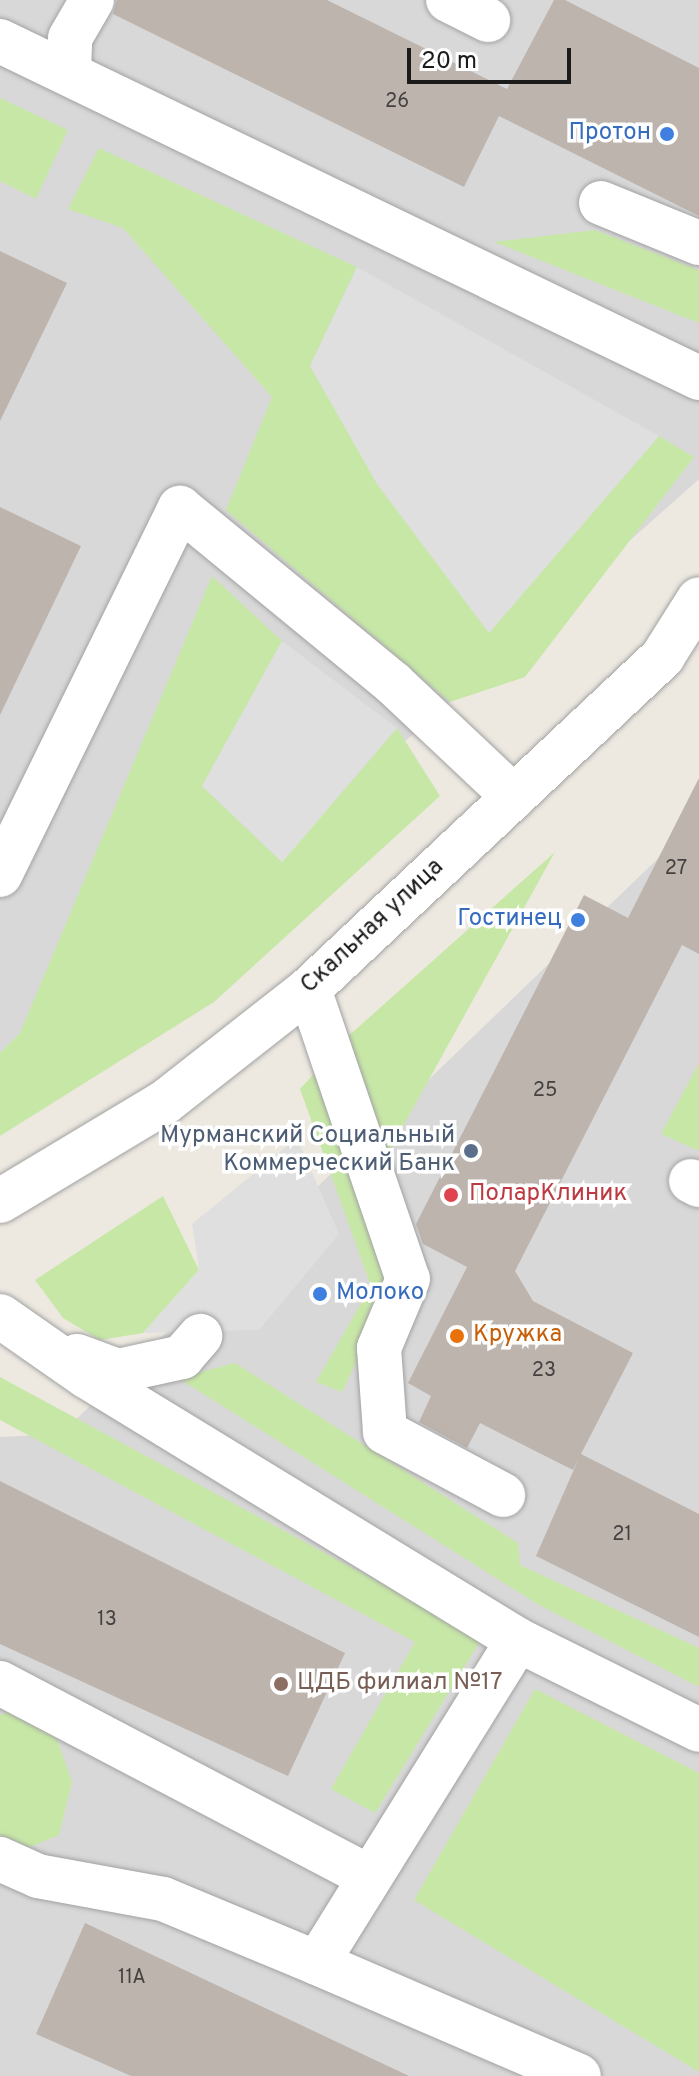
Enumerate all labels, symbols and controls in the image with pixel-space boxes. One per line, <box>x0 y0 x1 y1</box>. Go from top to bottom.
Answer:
scale bar <box>411 32 575 82</box>
text: 20 m <box>421 47 477 77</box>
house number: 26 <box>385 90 409 114</box>
place label: Протон <box>569 120 651 148</box>
marker: Протон <box>658 125 676 143</box>
street label: Скальная улица <box>296 853 450 1001</box>
house number: 27 <box>665 857 687 881</box>
place label: Гостинец <box>457 906 562 934</box>
marker: Гостинец <box>569 911 587 929</box>
house number: 25 <box>533 1079 557 1103</box>
place label: Мурманский Социальный Коммерческий Банк <box>160 1123 455 1179</box>
marker: Мурманский Социальный Коммерческий Банк <box>462 1142 480 1160</box>
place label: ПоларКлиник <box>469 1181 627 1209</box>
marker: ПоларКлиник <box>440 1184 462 1206</box>
place label: Молоко <box>336 1280 424 1308</box>
marker: Молоко <box>311 1285 329 1303</box>
place label: Кружка <box>473 1322 562 1350</box>
marker: Кружка <box>448 1327 466 1345</box>
house number: 23 <box>532 1359 556 1383</box>
house number: 21 <box>612 1523 632 1547</box>
house number: 13 <box>97 1608 117 1632</box>
place label: ЦДБ филиал №17 <box>297 1670 502 1698</box>
marker: ЦДБ филиал №17 <box>272 1675 290 1693</box>
house number: 11А <box>118 1966 146 1990</box>

